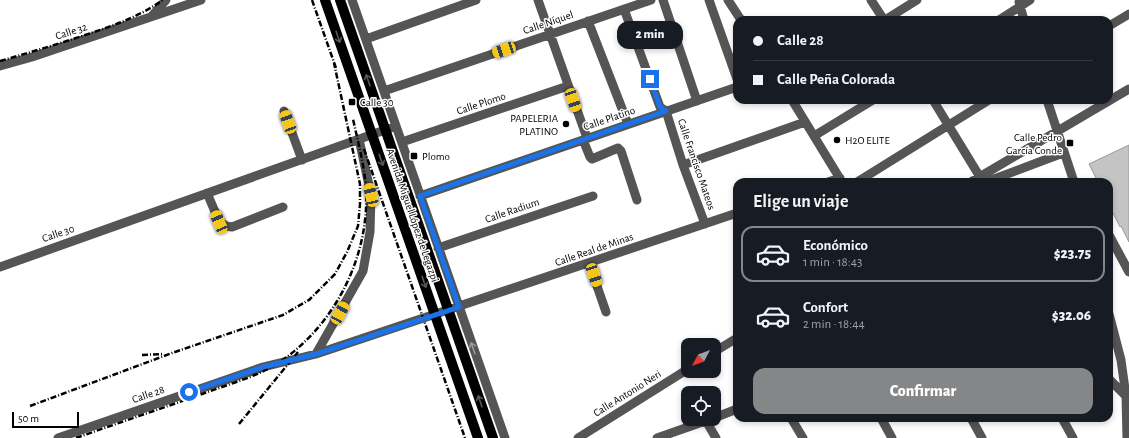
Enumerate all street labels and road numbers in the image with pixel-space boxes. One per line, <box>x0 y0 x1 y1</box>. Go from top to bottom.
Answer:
street label: Calle Níquel <box>522 9 575 36</box>
street label: Calle 32 <box>54 21 88 42</box>
street label: Calle Plomo <box>455 90 507 117</box>
street label: Calle Platino <box>582 104 636 132</box>
street label: Calle Francisco Mateos <box>676 117 717 211</box>
street label: Avenida Miguel López de Legazpi <box>384 147 441 283</box>
street label: Calle Radium <box>484 196 541 225</box>
street label: Calle 30 <box>41 223 76 244</box>
street label: Calle Real de Minas <box>553 231 635 268</box>
street label: Calle Antonio Neri <box>591 368 663 419</box>
street label: Calle 28 <box>131 384 166 405</box>

